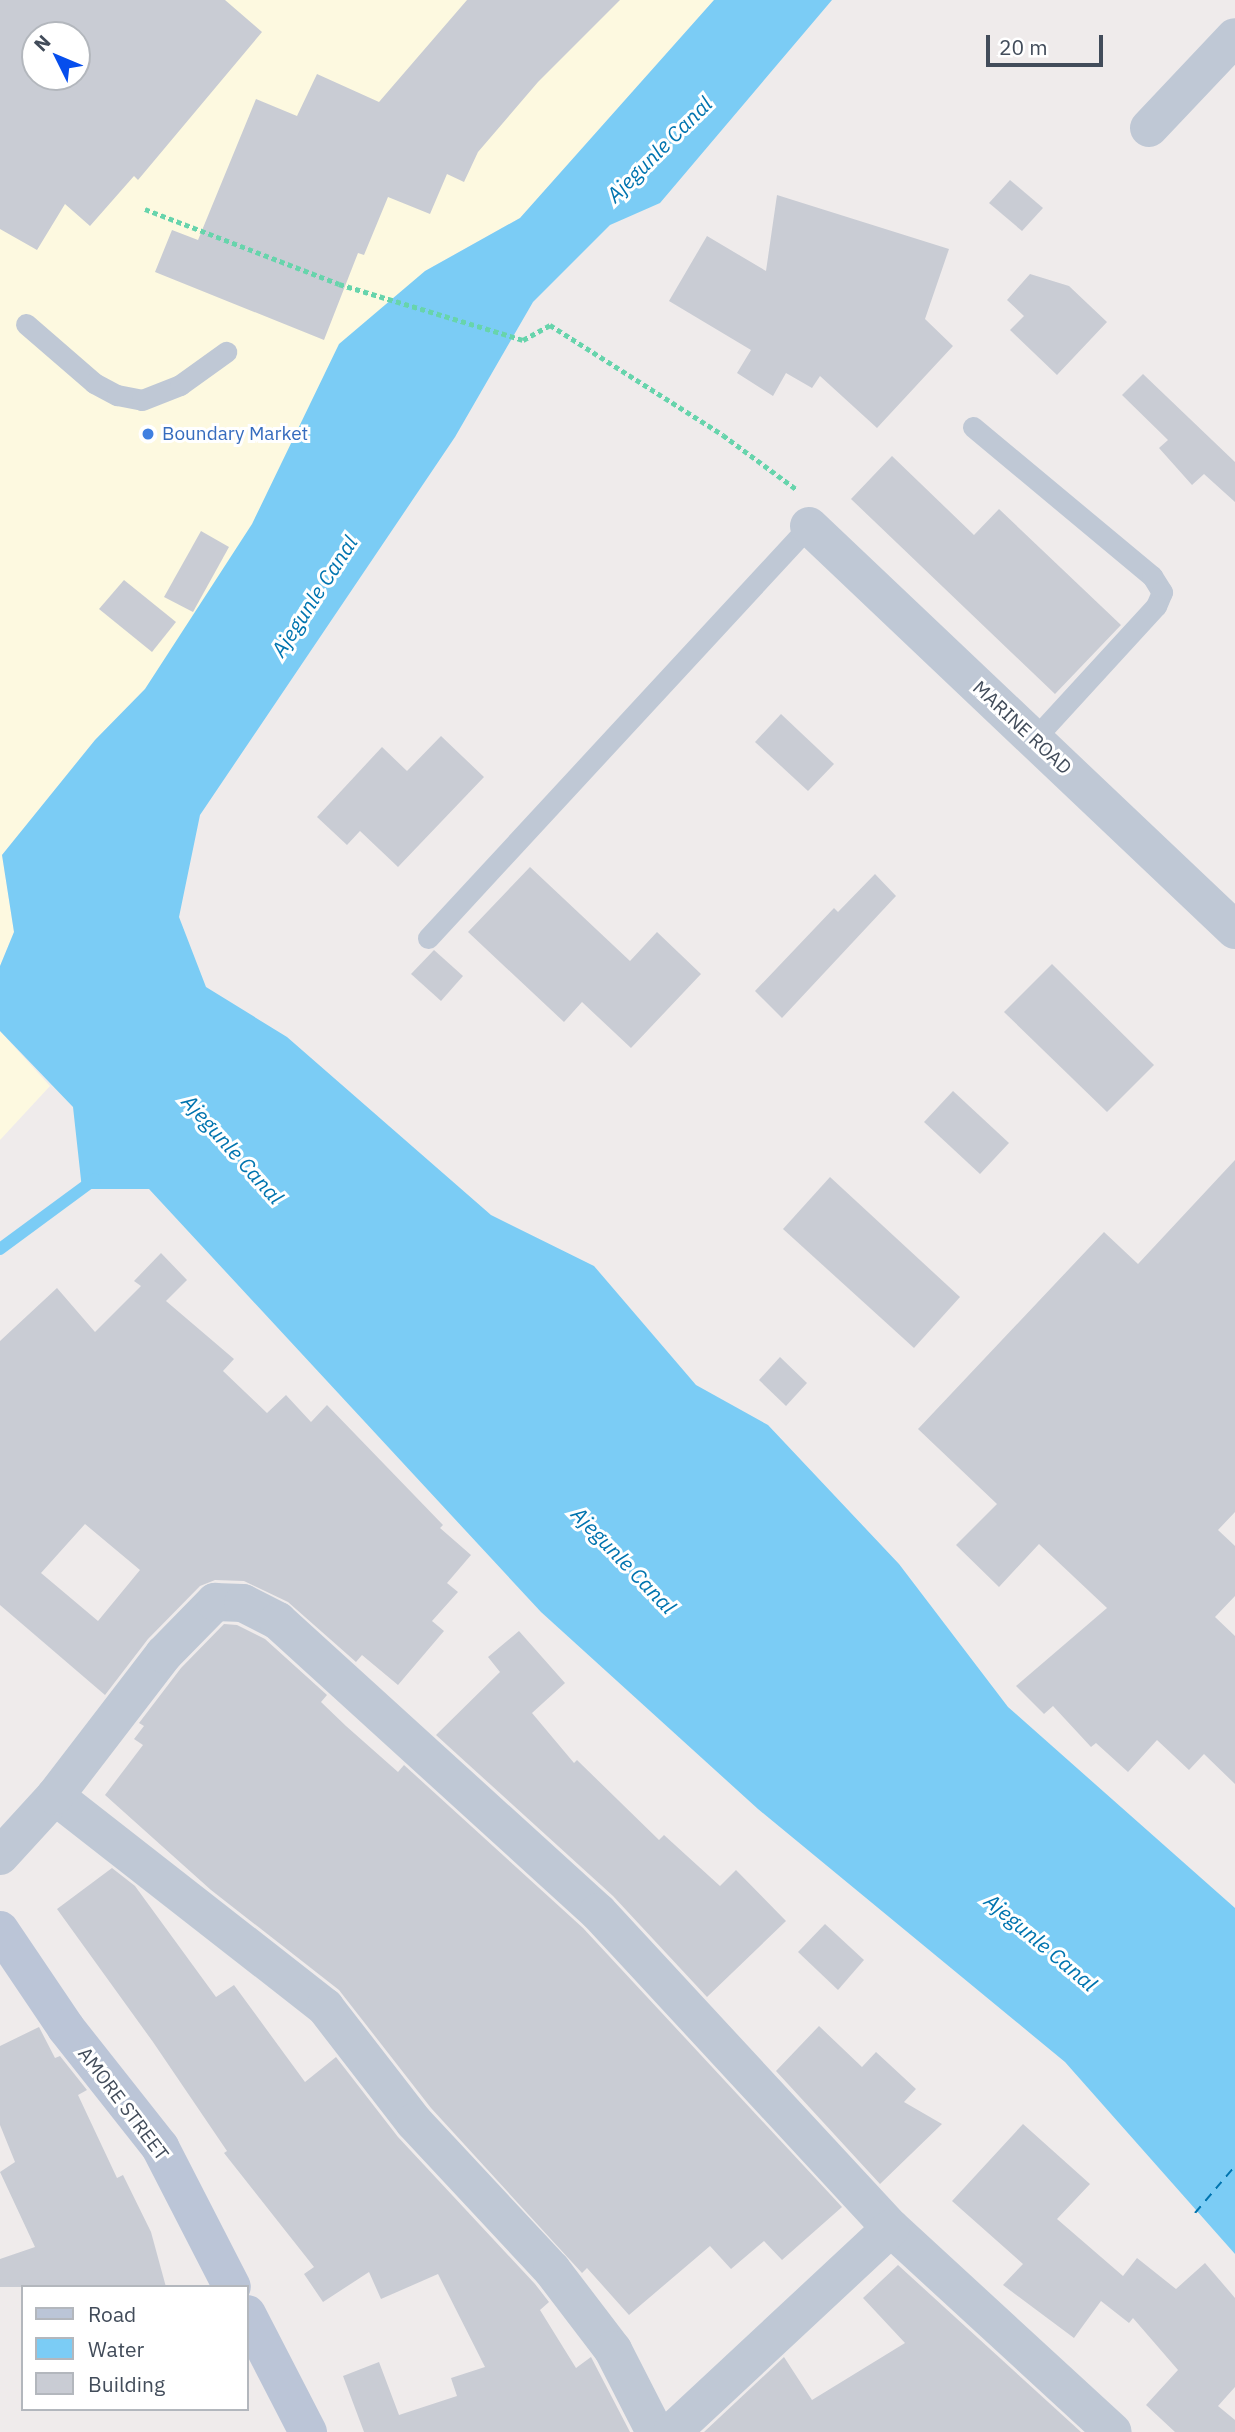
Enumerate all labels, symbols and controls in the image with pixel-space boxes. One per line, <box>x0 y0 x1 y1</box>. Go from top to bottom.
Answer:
north arrow <box>21 21 91 91</box>
scale bar <box>990 21 1107 65</box>
text: N <box>29 30 56 56</box>
text: 20 m <box>999 33 1048 61</box>
water label: Ajegunle Canal <box>601 91 717 207</box>
place label: Boundary Market <box>162 423 308 445</box>
marker: Boundary Market <box>140 426 156 442</box>
water label: Ajegunle Canal <box>266 531 362 661</box>
street label: MARINE ROAD <box>968 677 1076 779</box>
water label: Ajegunle Canal <box>177 1089 289 1209</box>
water label: Ajegunle Canal <box>567 1501 681 1619</box>
water label: Ajegunle Canal <box>980 1888 1102 1996</box>
street label: AMORE STREET <box>73 2043 173 2165</box>
legend <box>21 2285 248 2411</box>
text: Road <box>88 2300 136 2328</box>
text: Water <box>88 2335 144 2363</box>
text: Building <box>88 2370 165 2398</box>

